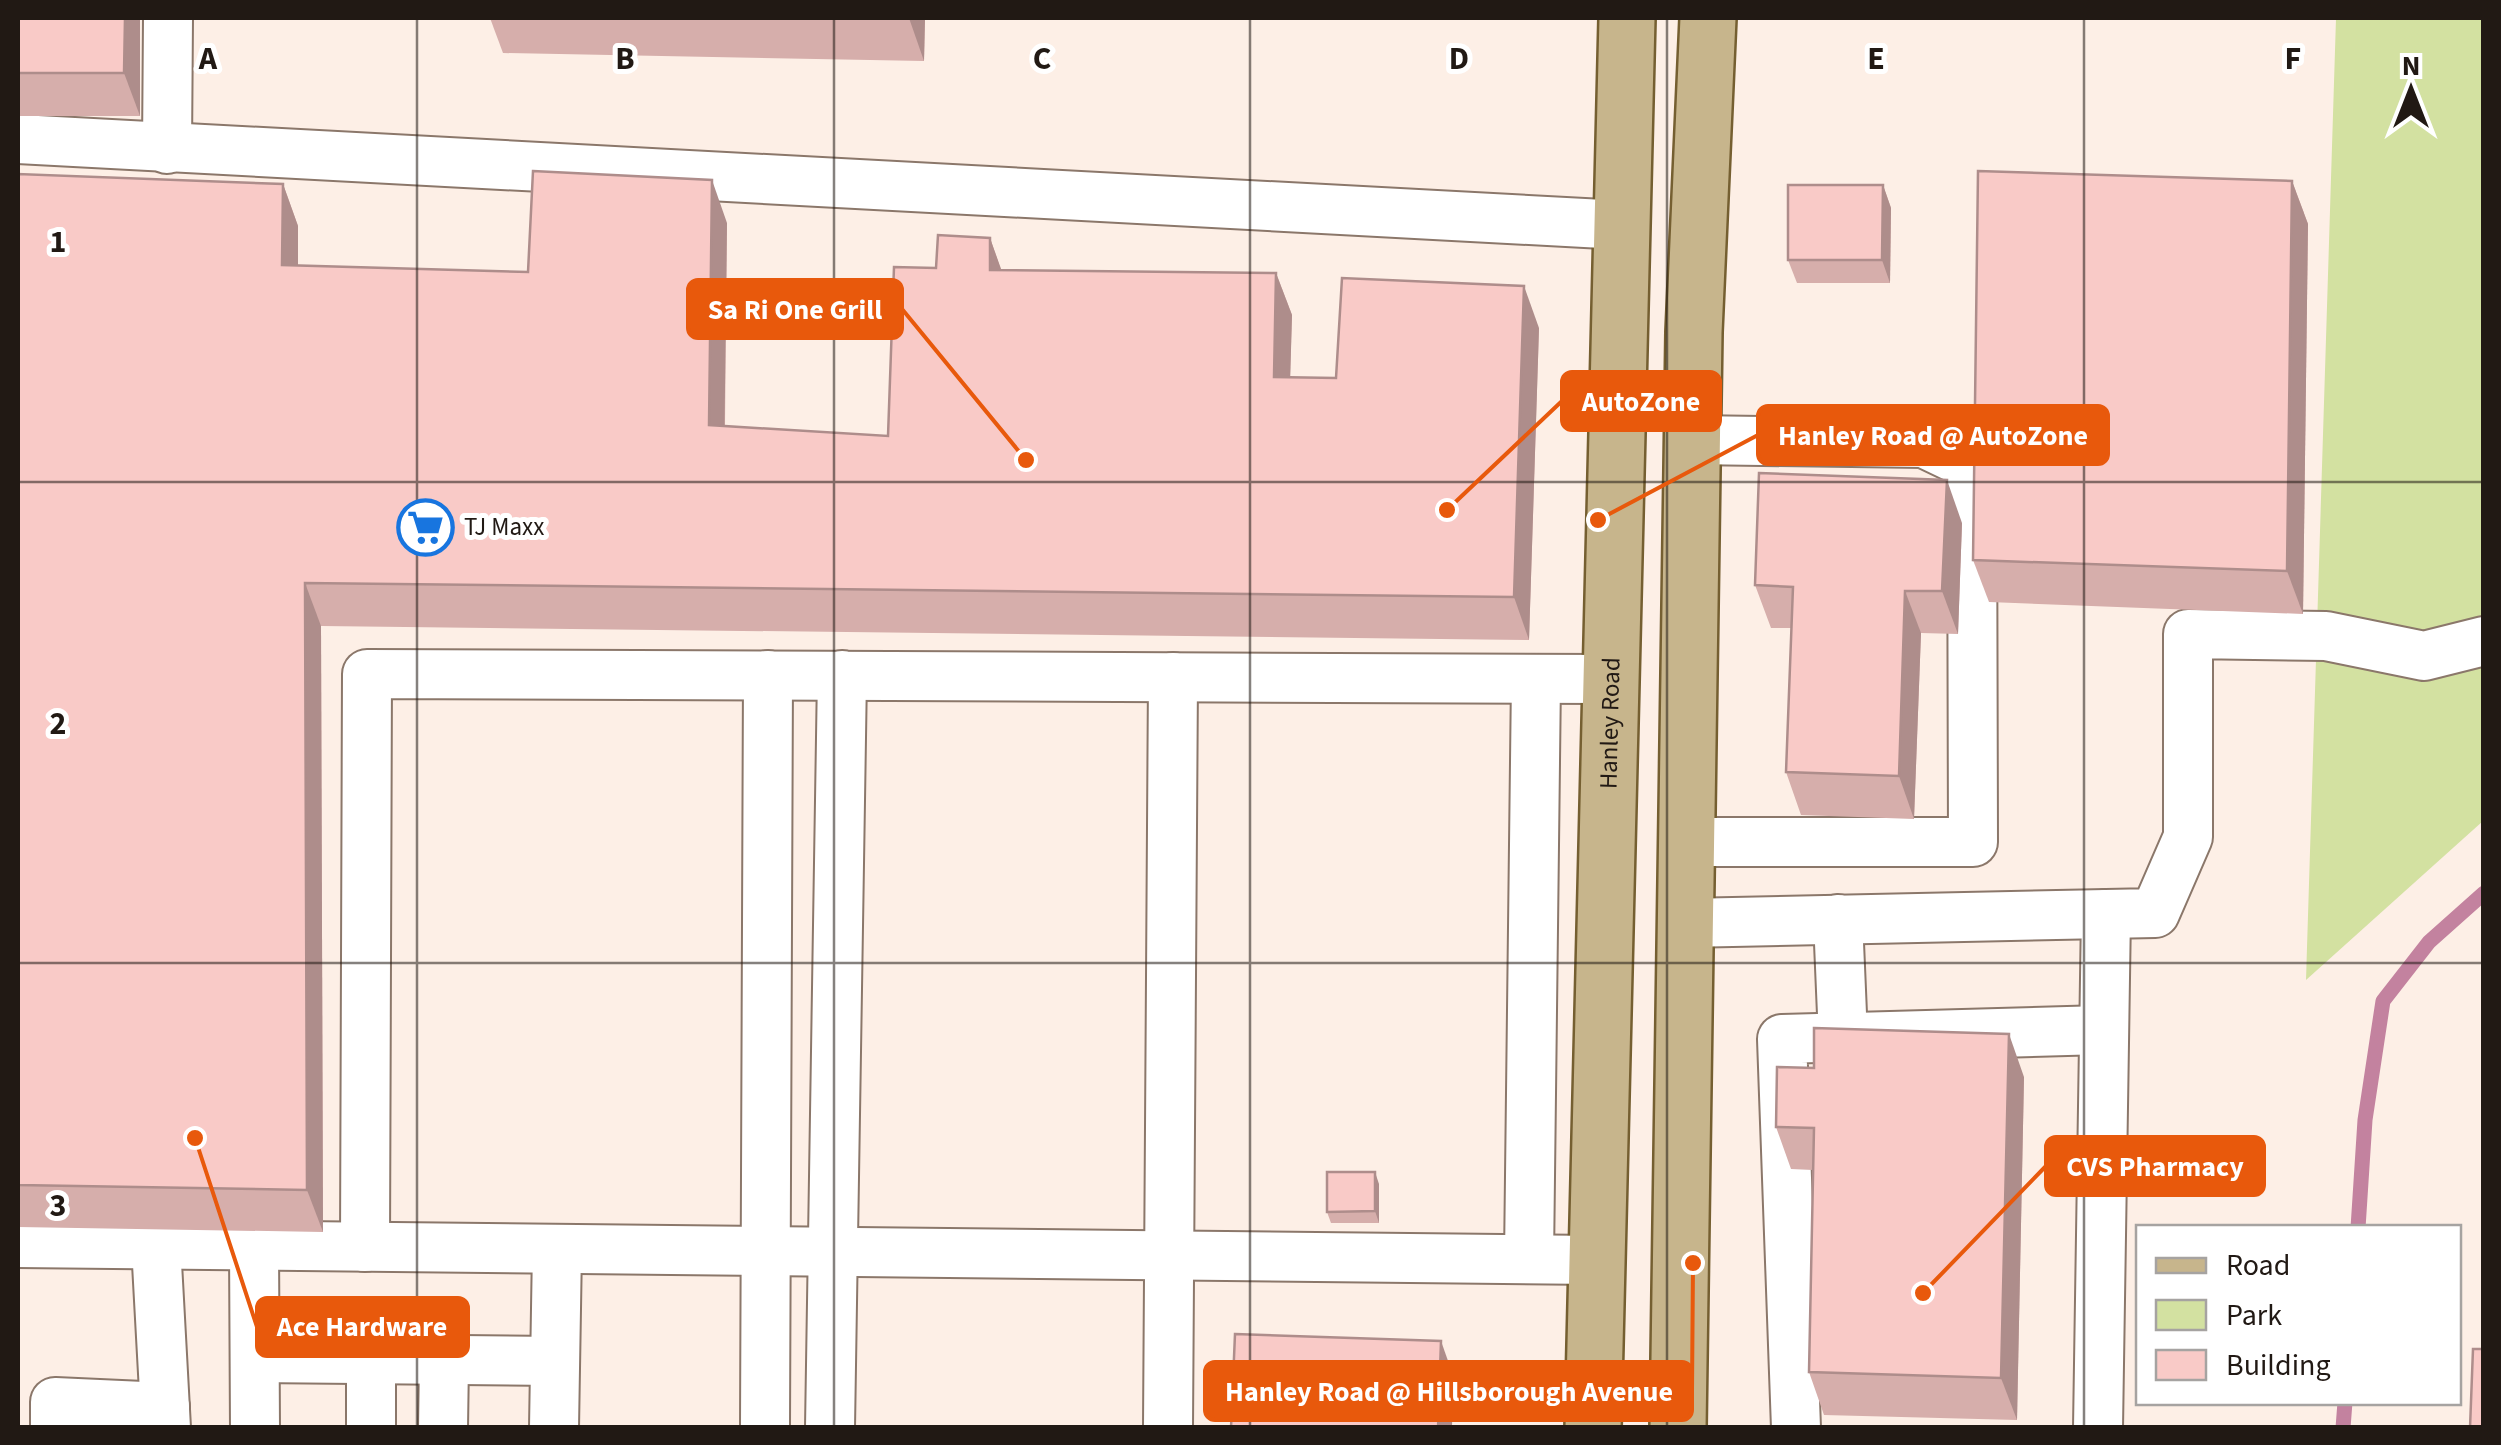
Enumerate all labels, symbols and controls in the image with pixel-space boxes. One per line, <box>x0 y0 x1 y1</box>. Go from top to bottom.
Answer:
text: A <box>198 36 218 82</box>
text: B <box>615 36 635 82</box>
text: C <box>1033 36 1051 82</box>
text: D <box>1449 36 1469 82</box>
text: E <box>1867 36 1885 82</box>
text: F <box>2285 36 2301 82</box>
north arrow <box>2361 40 2461 140</box>
text: N <box>2402 46 2420 86</box>
text: 1 <box>50 219 66 265</box>
callout: Sa Ri One Grill <box>688 280 902 338</box>
text: Sa Ri One Grill <box>708 290 882 330</box>
callout: AutoZone <box>1562 372 1720 430</box>
text: AutoZone <box>1581 382 1700 422</box>
callout: Hanley Road @ AutoZone <box>1758 406 2108 464</box>
text: Hanley Road @ AutoZone <box>1778 416 2088 456</box>
supermarket icon: TJ Maxx <box>395 497 455 557</box>
place label: TJ Maxx <box>464 509 544 545</box>
street label: Hanley Road <box>1590 657 1630 790</box>
text: 2 <box>50 701 66 747</box>
callout: CVS Pharmacy <box>2046 1137 2264 1195</box>
text: CVS Pharmacy <box>2066 1147 2244 1187</box>
text: 3 <box>50 1183 66 1229</box>
legend <box>2136 1225 2461 1405</box>
text: Road <box>2226 1244 2290 1287</box>
text: Park <box>2226 1294 2282 1337</box>
callout: Ace Hardware <box>257 1298 468 1356</box>
text: Ace Hardware <box>276 1307 447 1347</box>
text: Building <box>2226 1344 2331 1387</box>
callout: Hanley Road @ Hillsborough Avenue <box>1205 1362 1692 1420</box>
text: Hanley Road @ Hillsborough Avenue <box>1225 1372 1673 1412</box>

